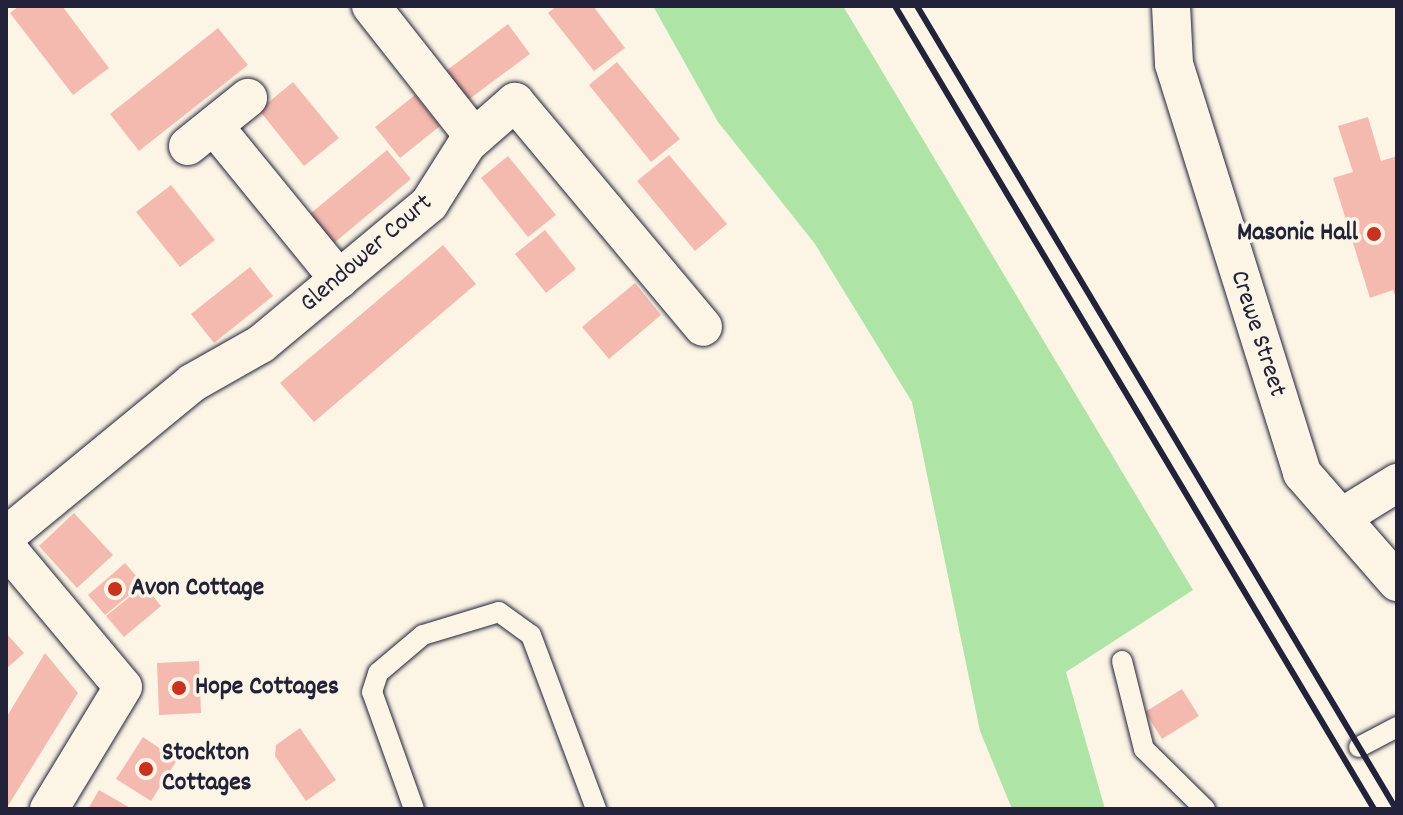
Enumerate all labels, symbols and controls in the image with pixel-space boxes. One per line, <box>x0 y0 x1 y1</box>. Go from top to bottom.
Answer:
street label: Glendower Court <box>294 188 440 320</box>
place label: Masonic Hall <box>1237 218 1358 250</box>
marker: Masonic Hall <box>1365 225 1383 243</box>
street label: Crewe Street <box>1222 267 1292 401</box>
place label: Avon Cottage <box>131 573 264 605</box>
marker: Avon Cottage <box>106 580 124 598</box>
place label: Hope Cottages <box>195 672 339 704</box>
marker: Hope Cottages <box>170 679 188 697</box>
place label: Stockton Cottages <box>162 738 252 800</box>
marker: Stockton Cottages <box>137 760 155 778</box>

